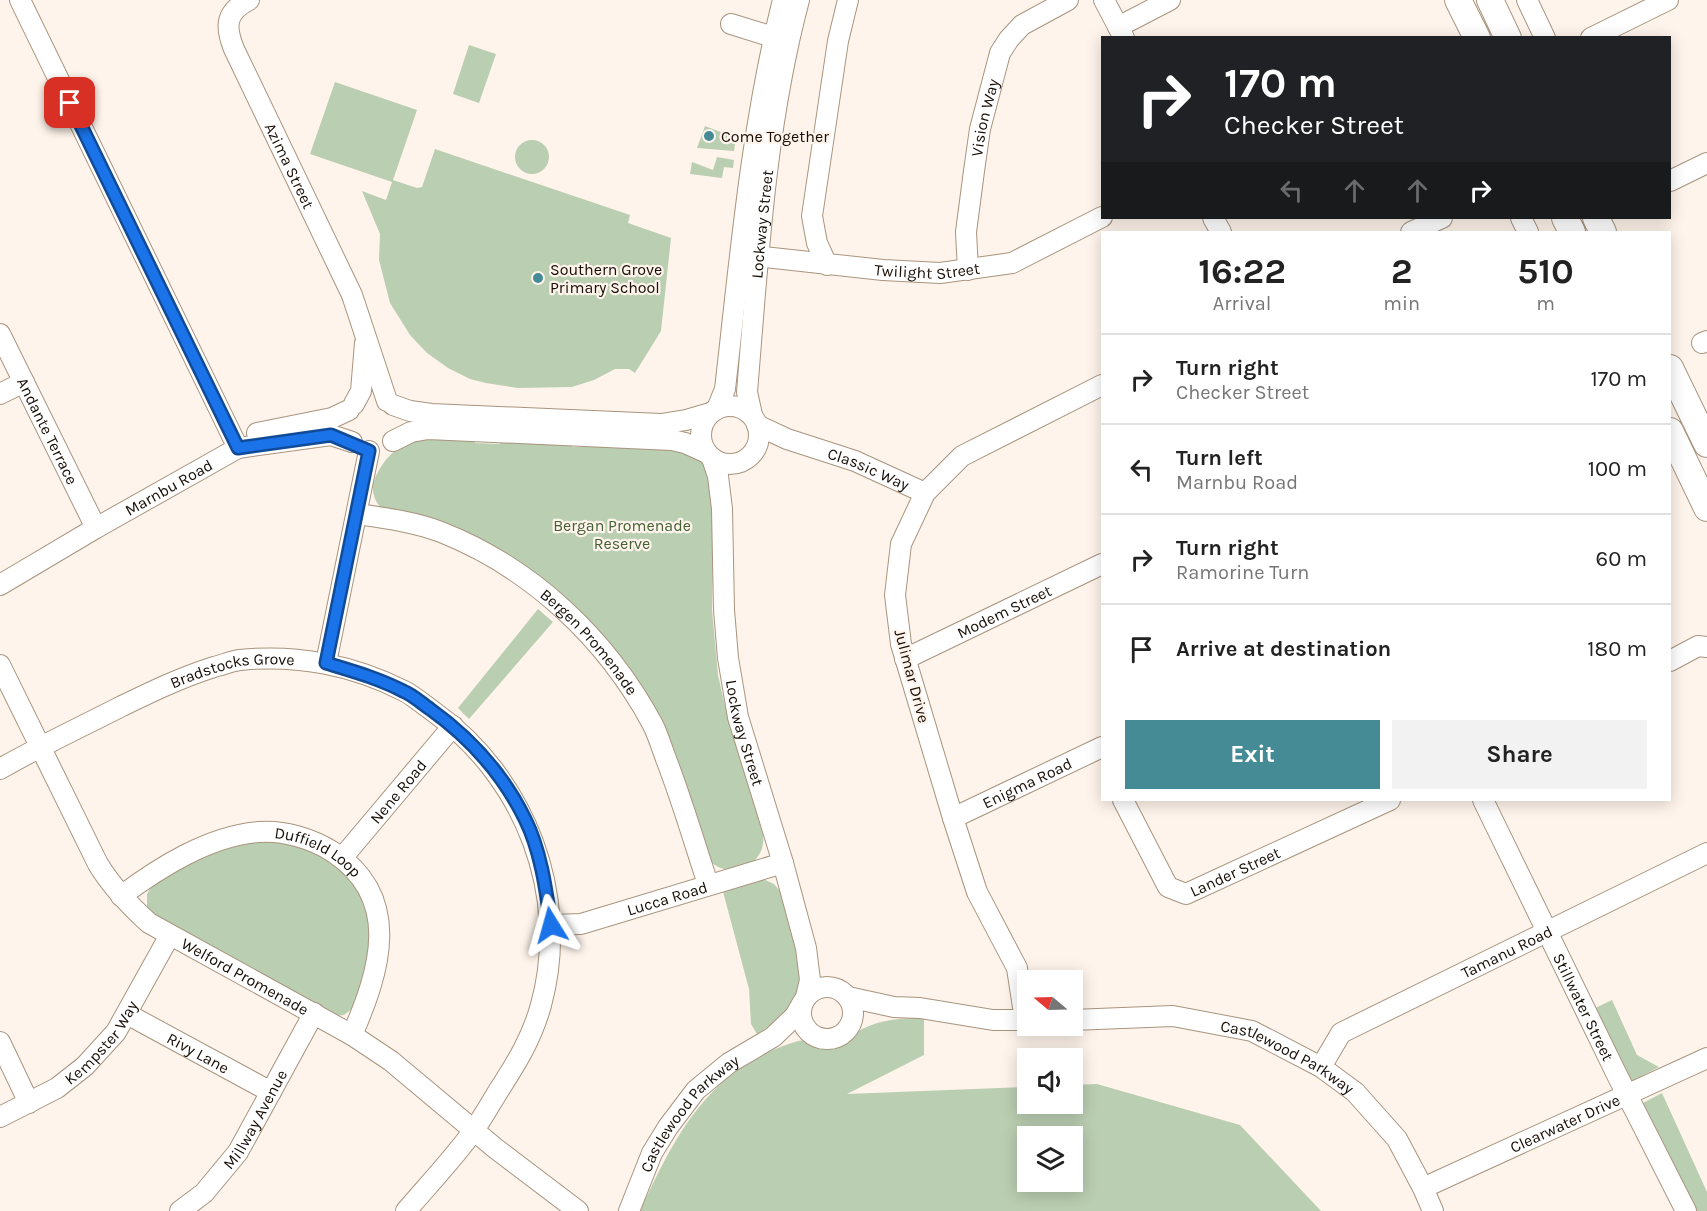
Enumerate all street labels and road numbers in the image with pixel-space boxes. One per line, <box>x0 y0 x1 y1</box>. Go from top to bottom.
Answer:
street label: Vision Way <box>967 76 1002 158</box>
street label: Azima Street <box>261 119 319 212</box>
street label: Lockway Street <box>747 169 777 279</box>
street label: Twilight Street <box>873 258 981 283</box>
street label: Andante Terrace <box>13 374 82 487</box>
street label: Classic Way <box>825 443 913 494</box>
street label: Marnbu Road <box>121 455 216 519</box>
street label: Modem Street <box>954 580 1054 642</box>
street label: Bergen Promenade <box>537 584 642 698</box>
street label: Julimar Drive <box>890 627 934 725</box>
street label: Bradstocks Grove <box>167 649 295 692</box>
street label: Lockway Street <box>722 678 768 788</box>
street label: Enigma Road <box>979 753 1075 812</box>
street label: Nene Road <box>366 756 430 827</box>
street label: Duffield Loop <box>274 823 366 881</box>
street label: Lander Street <box>1187 843 1283 900</box>
street label: Lucca Road <box>625 877 710 919</box>
street label: Tamanu Road <box>1458 921 1555 982</box>
street label: Welford Promenade <box>178 933 312 1019</box>
street label: Stillwater Street <box>1549 950 1618 1064</box>
street label: Kempster Way <box>60 997 141 1088</box>
street label: Castlewood Parkway <box>1219 1016 1358 1098</box>
street label: Rivy Lane <box>164 1028 233 1077</box>
street label: Castlewood Parkway <box>636 1050 742 1175</box>
street label: Millway Avenue <box>218 1066 291 1173</box>
street label: Clearwater Drive <box>1507 1090 1623 1156</box>

